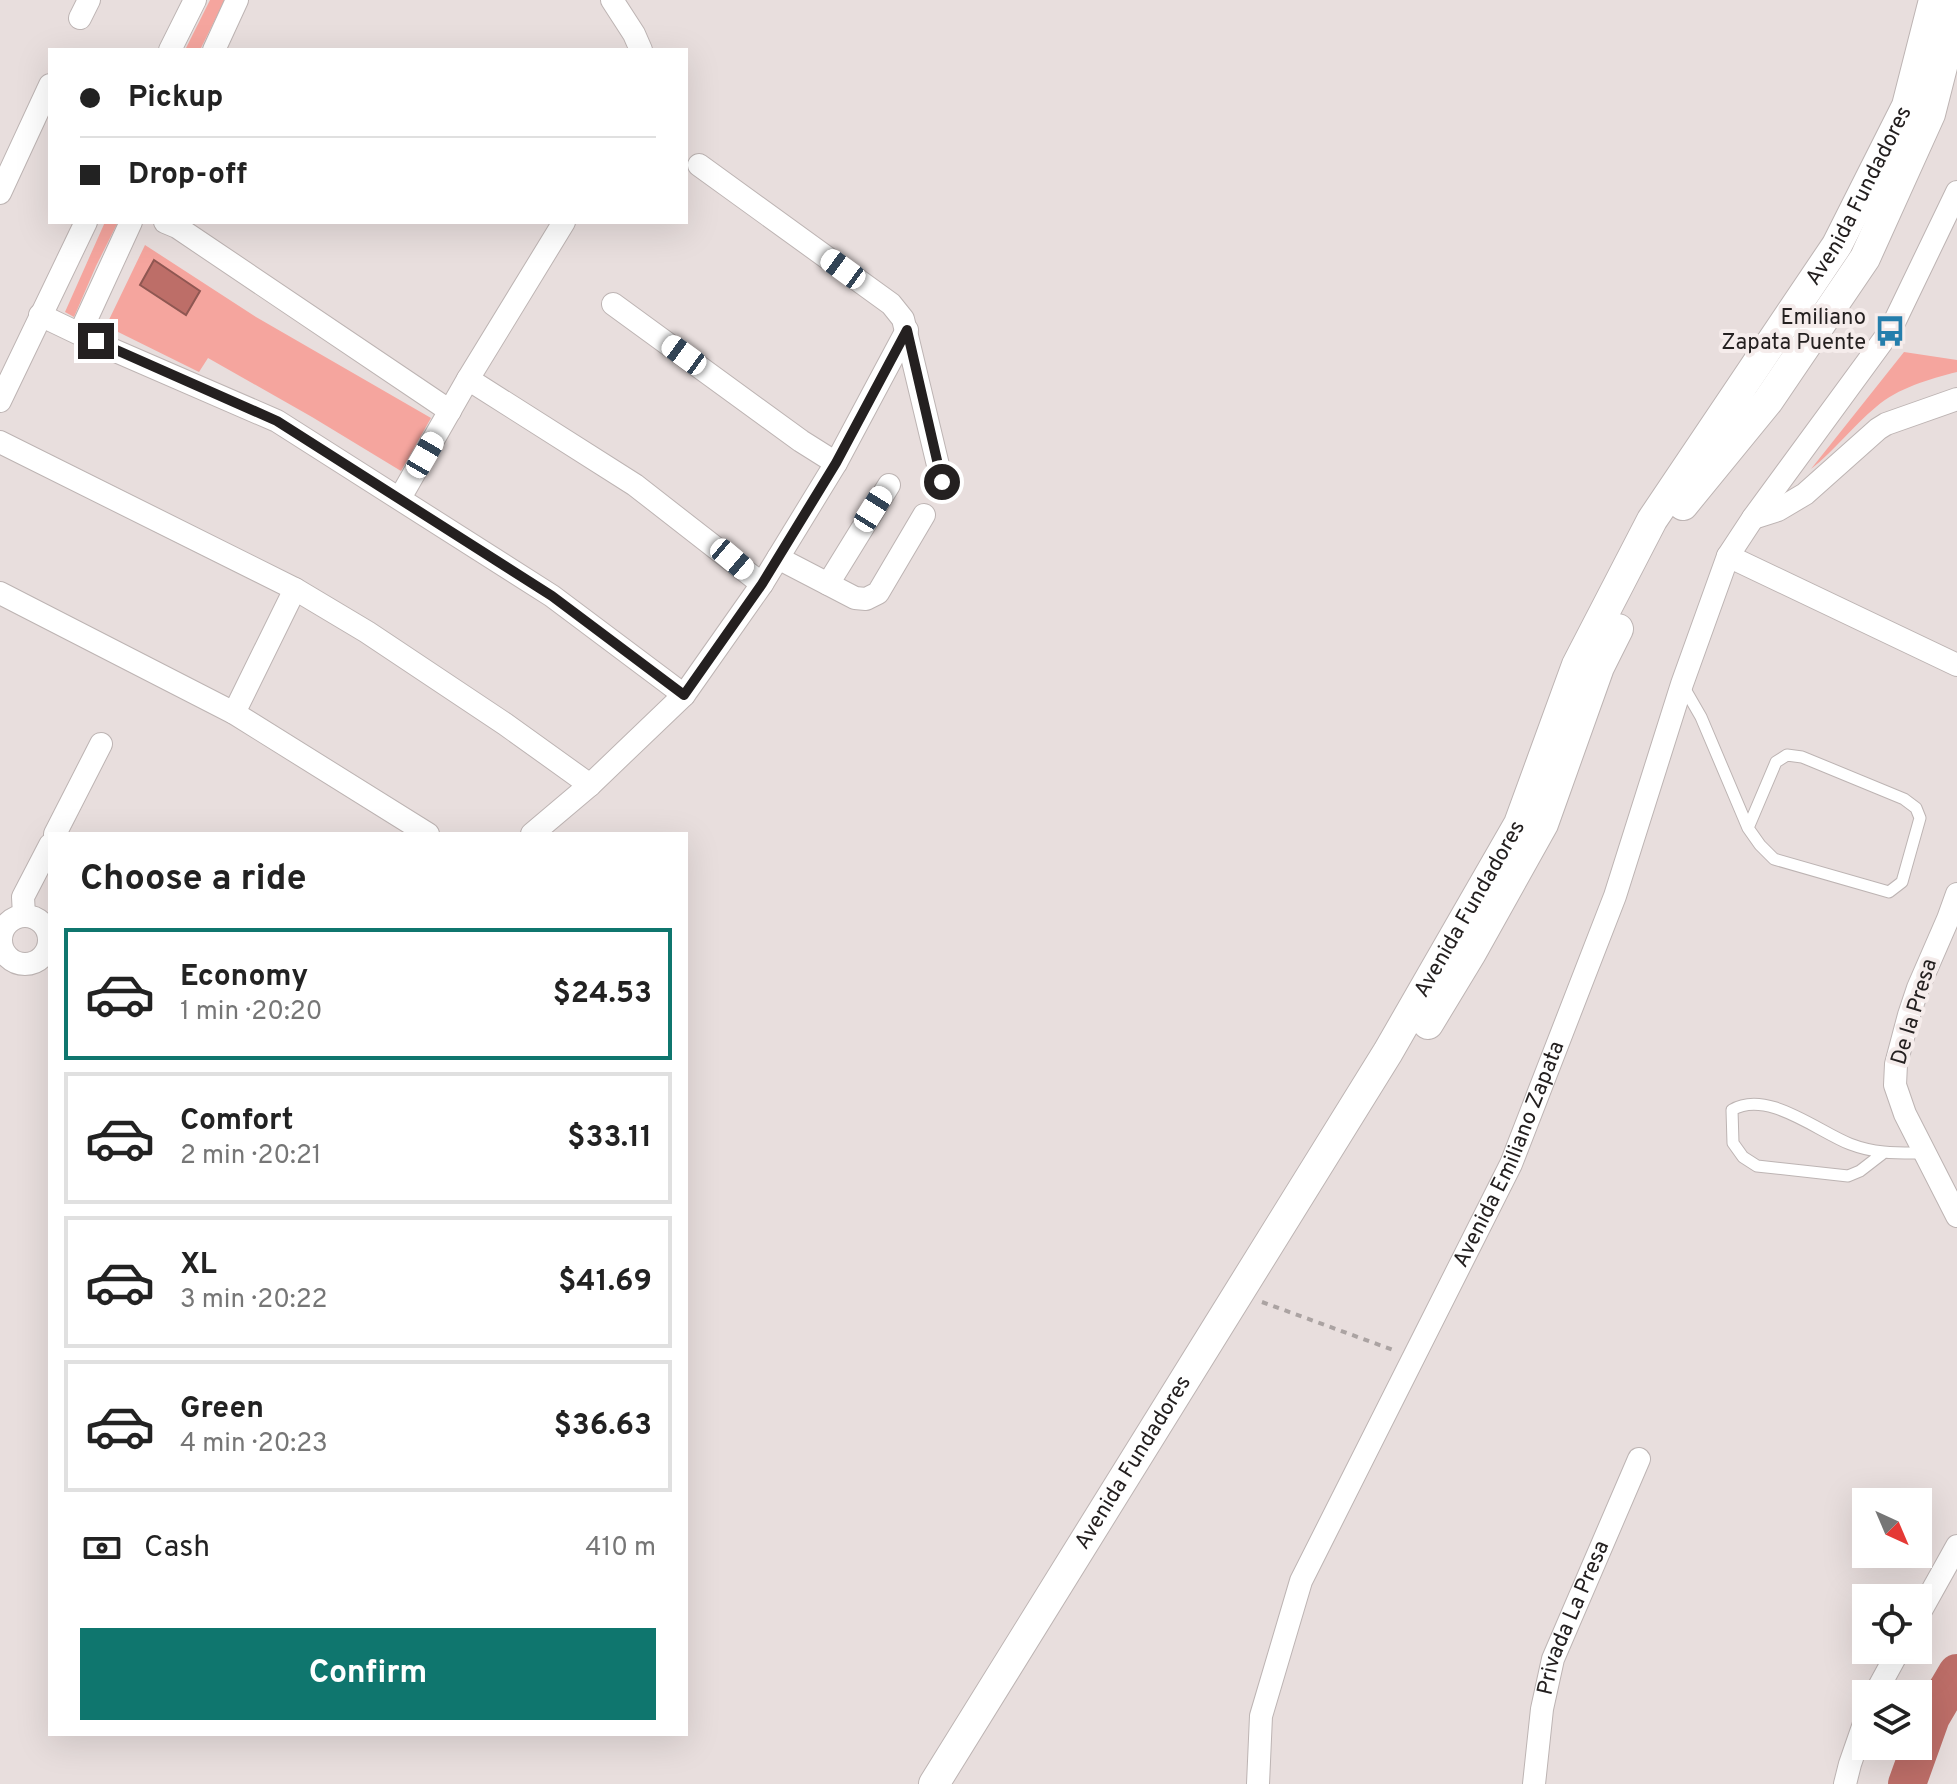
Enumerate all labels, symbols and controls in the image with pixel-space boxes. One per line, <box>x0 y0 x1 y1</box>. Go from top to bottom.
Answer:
text: Pickup <box>128 80 223 117</box>
street label: Avenida Fundadores <box>1800 102 1918 291</box>
text: Drop-off <box>128 157 247 194</box>
car <box>817 245 869 293</box>
place label: Emiliano Zapata Puente <box>1721 305 1866 357</box>
bus stop icon: Emiliano Zapata Puente <box>1873 314 1907 348</box>
route end <box>78 323 114 359</box>
car <box>658 331 710 379</box>
car <box>403 428 447 482</box>
route start <box>924 464 960 500</box>
car <box>850 482 896 536</box>
car <box>706 534 758 584</box>
street label: Avenida Fundadores <box>1409 816 1532 1003</box>
text: Choose a ride <box>80 857 306 903</box>
street label: De la Presa <box>1886 956 1944 1068</box>
icon: car <box>84 958 156 1030</box>
text: Economy <box>180 959 308 996</box>
text: $24.53 <box>553 976 652 1013</box>
text: 1 min · 20:20 <box>180 996 322 1029</box>
street label: Avenida Emiliano Zapata <box>1448 1037 1571 1272</box>
icon: car <box>84 1102 156 1174</box>
text: Comfort <box>180 1103 293 1140</box>
text: $33.11 <box>567 1120 652 1157</box>
text: 2 min · 20:21 <box>180 1140 322 1173</box>
icon: car <box>84 1246 156 1318</box>
text: XL <box>180 1247 217 1284</box>
text: $41.69 <box>558 1264 652 1301</box>
text: 3 min · 20:22 <box>180 1284 328 1317</box>
street label: Avenida Fundadores <box>1069 1371 1197 1555</box>
icon: car <box>84 1390 156 1462</box>
text: Green <box>180 1391 264 1428</box>
text: $36.63 <box>554 1408 652 1445</box>
text: 4 min · 20:23 <box>180 1428 328 1461</box>
north arrow <box>1852 1488 1932 1568</box>
map controls <box>1852 1488 1932 1760</box>
icon: cash <box>80 1526 124 1570</box>
text: Cash <box>144 1530 210 1567</box>
text: 410 m <box>585 1532 656 1565</box>
street label: Privada La Presa <box>1532 1537 1616 1698</box>
button: locate <box>1852 1584 1932 1664</box>
button: Confirm <box>80 1628 656 1720</box>
button: layers <box>1852 1680 1932 1760</box>

